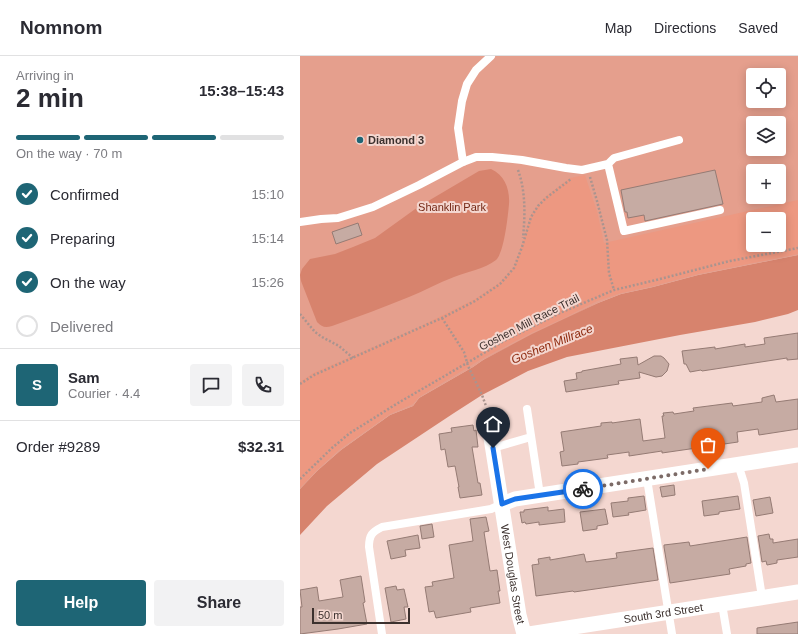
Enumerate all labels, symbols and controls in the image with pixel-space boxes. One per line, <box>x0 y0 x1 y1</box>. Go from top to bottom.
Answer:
text: Nomnom <box>20 17 102 38</box>
text: Map <box>605 20 632 36</box>
text: Directions <box>654 20 716 36</box>
text: Saved <box>738 20 778 36</box>
text: Arriving in <box>16 68 74 83</box>
map controls <box>746 68 786 252</box>
button: locate <box>746 68 786 108</box>
text: 15:38–15:43 <box>199 82 284 99</box>
text: 2 min <box>16 83 84 113</box>
button: layers <box>746 116 786 156</box>
place label: Diamond 3 <box>368 134 424 146</box>
marker: Diamond 3 <box>355 135 365 145</box>
text: On the way · 70 m <box>16 146 122 161</box>
button: + <box>746 164 786 204</box>
icon: check <box>16 183 38 205</box>
text: Confirmed <box>50 186 119 203</box>
text: 15:10 <box>251 187 284 202</box>
park label: Shanklin Park <box>418 201 486 213</box>
button: − <box>746 212 786 252</box>
icon: check <box>16 227 38 249</box>
text: Preparing <box>50 230 115 247</box>
text: 15:14 <box>251 231 284 246</box>
icon: check <box>16 271 38 293</box>
text: On the way <box>50 274 126 291</box>
text: 15:26 <box>251 275 284 290</box>
street label: Goshen Mill Race Trail <box>477 292 581 352</box>
text: Delivered <box>50 318 113 335</box>
water label: Goshen Millrace <box>509 321 595 367</box>
button: chat <box>190 364 232 406</box>
button: phone <box>242 364 284 406</box>
text: Sam <box>68 369 100 386</box>
text: S <box>32 376 42 393</box>
text: Courier · 4.4 <box>68 386 140 401</box>
pin <box>476 407 510 448</box>
icon: home <box>482 413 504 435</box>
pin <box>691 428 725 469</box>
icon: bag <box>697 434 719 456</box>
text: Order #9289 <box>16 438 100 455</box>
text: $32.31 <box>238 438 284 455</box>
courier <box>563 469 603 509</box>
icon: bike <box>572 478 594 500</box>
street label: West Douglas Street <box>499 523 527 625</box>
button: Help <box>16 580 146 626</box>
button: Share <box>154 580 284 626</box>
street label: South 3rd Street <box>623 601 704 625</box>
scale bar <box>312 606 410 625</box>
text: 50 m <box>318 609 342 621</box>

